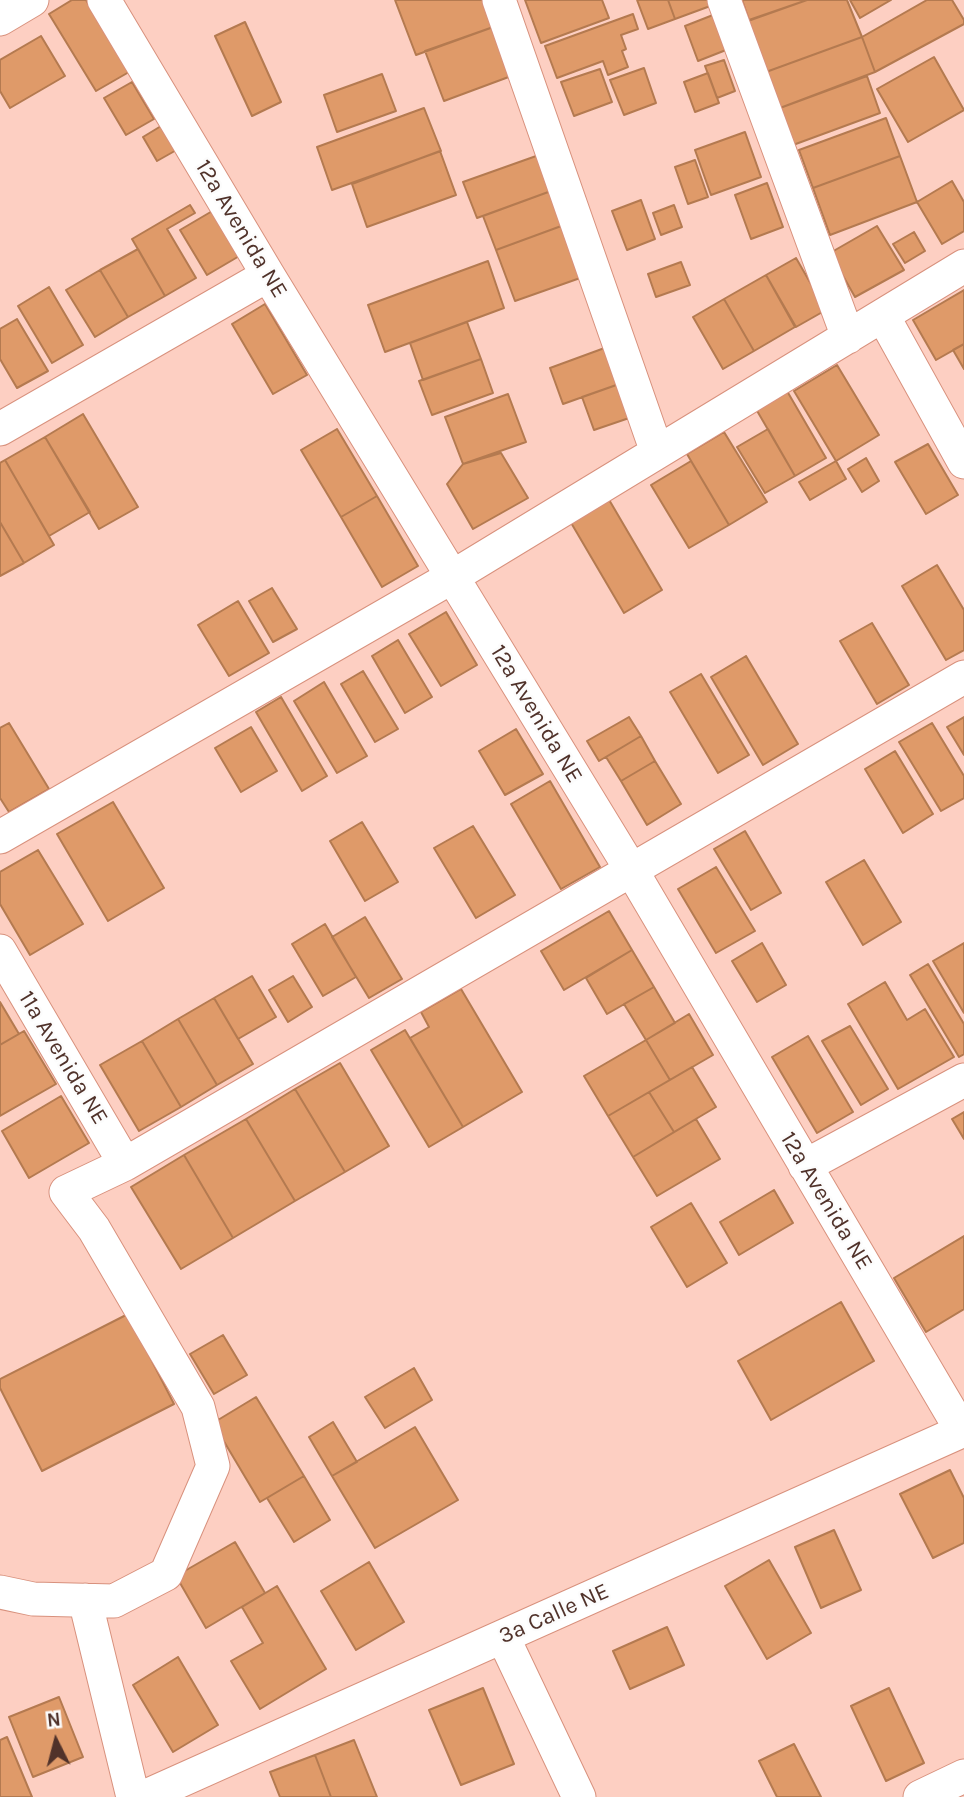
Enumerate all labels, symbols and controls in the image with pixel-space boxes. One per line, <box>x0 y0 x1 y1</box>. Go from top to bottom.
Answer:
street label: 12a Avenida NE <box>189 155 293 303</box>
street label: 12a Avenida NE <box>484 640 588 788</box>
street label: 11a Avenida NE <box>12 986 114 1130</box>
street label: 12a Avenida NE <box>774 1127 878 1275</box>
street label: 3a Calle NE <box>495 1578 613 1650</box>
north arrow <box>21 1706 91 1776</box>
text: N <box>46 1708 62 1732</box>

